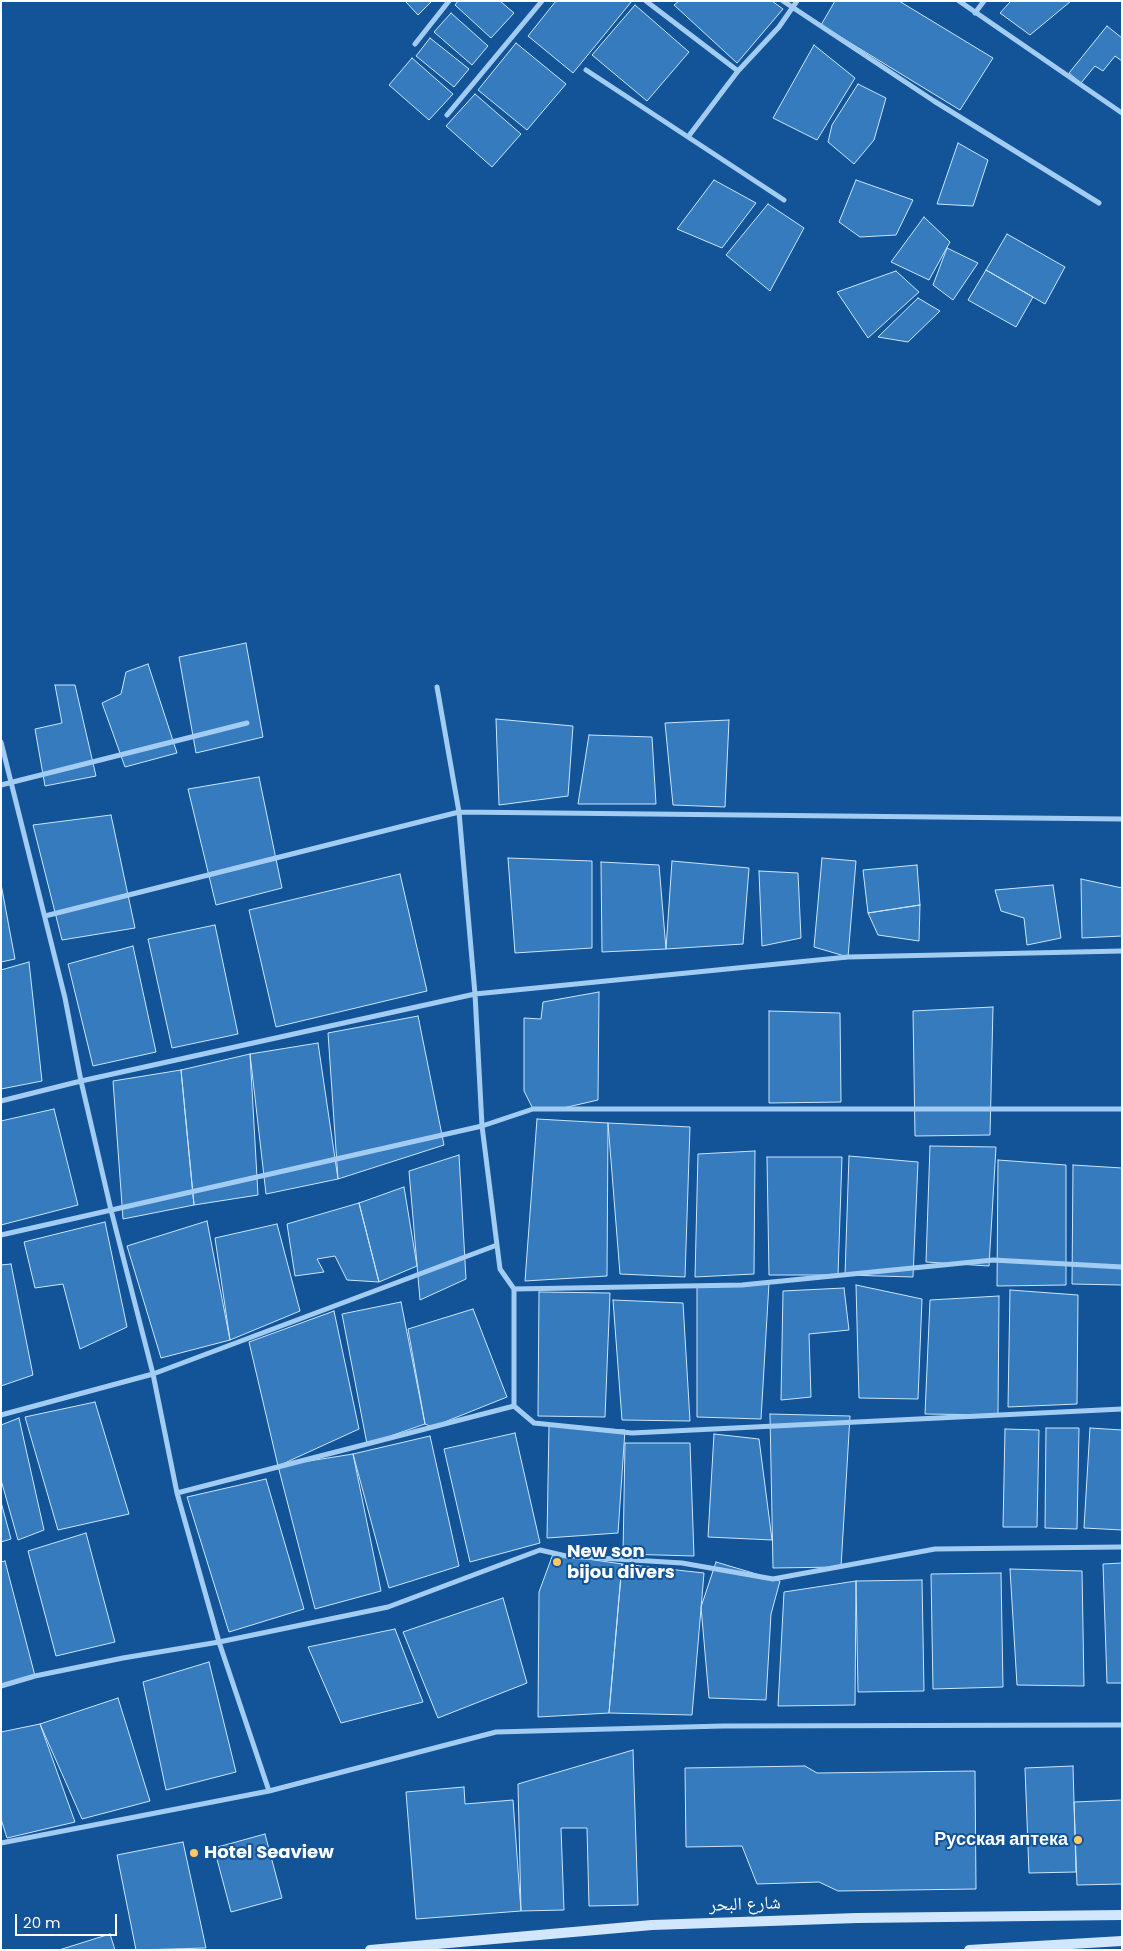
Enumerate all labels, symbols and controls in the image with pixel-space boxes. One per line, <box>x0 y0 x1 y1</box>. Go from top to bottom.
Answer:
place label: New son bijou divers <box>567 1541 675 1584</box>
marker: New son bijou divers <box>551 1556 563 1568</box>
place label: Русская аптека <box>934 1829 1068 1851</box>
marker: Русская аптека <box>1072 1834 1084 1846</box>
place label: Hotel Seaview <box>204 1842 334 1864</box>
marker: Hotel Seaview <box>188 1847 200 1859</box>
street label: شارع البحر <box>709 1893 781 1917</box>
scale bar <box>18 1904 120 1936</box>
text: 20 m <box>23 1912 61 1933</box>

